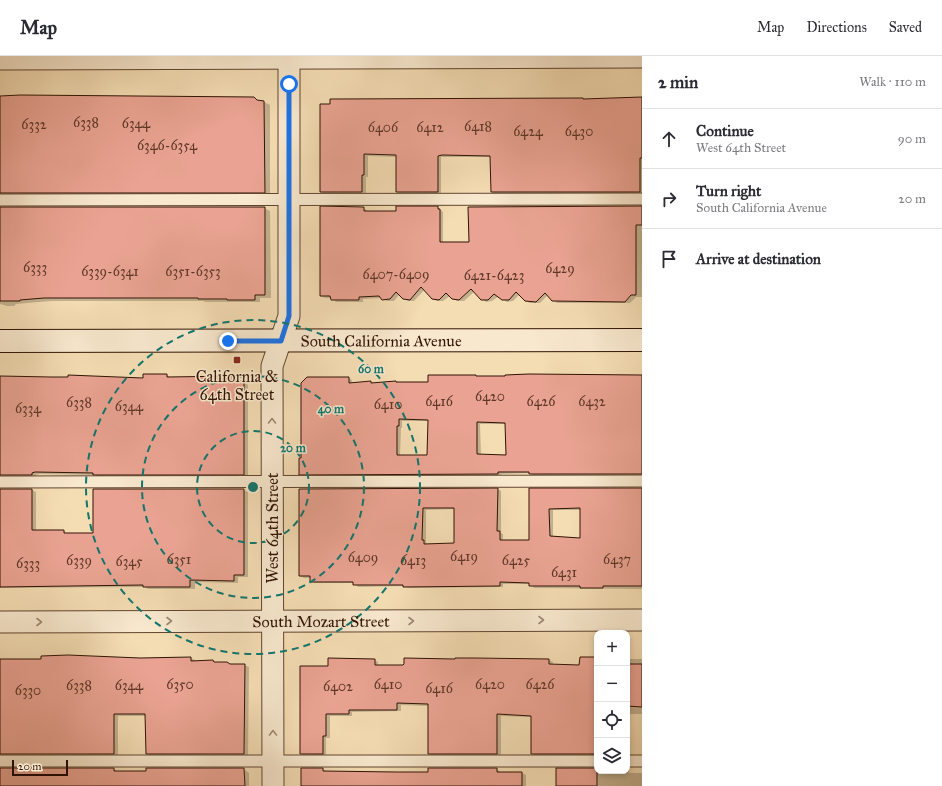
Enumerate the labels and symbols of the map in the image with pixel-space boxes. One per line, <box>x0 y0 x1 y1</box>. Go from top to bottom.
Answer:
route start <box>280 75 298 93</box>
house number: 6338 <box>73 114 99 131</box>
house number: 6344 <box>122 115 151 132</box>
house number: 6332 <box>21 116 47 133</box>
house number: 6418 <box>464 118 492 135</box>
house number: 6406 <box>368 119 399 136</box>
house number: 6412 <box>416 119 444 136</box>
house number: 6424 <box>513 123 544 140</box>
house number: 6430 <box>565 123 593 140</box>
house number: 6346-6354 <box>137 137 198 154</box>
house number: 6333 <box>23 259 47 276</box>
house number: 6429 <box>545 260 575 277</box>
house number: 6339-6341 <box>81 263 139 280</box>
house number: 6351-6353 <box>165 263 221 280</box>
house number: 6407-6409 <box>363 266 430 283</box>
house number: 6421-6423 <box>464 267 524 284</box>
street label: South California Avenue <box>300 331 462 351</box>
route end <box>219 332 237 350</box>
marker: California & 64th Street <box>232 355 242 365</box>
text: 60 m <box>358 362 385 376</box>
place label: California & 64th Street <box>196 367 279 404</box>
house number: 6420 <box>475 388 505 405</box>
house number: 6416 <box>425 393 454 410</box>
house number: 6426 <box>526 393 556 410</box>
house number: 6432 <box>578 393 606 410</box>
house number: 6338 <box>66 394 92 411</box>
house number: 6410 <box>374 396 402 413</box>
house number: 6344 <box>115 398 144 415</box>
house number: 6334 <box>15 400 42 417</box>
text: 40 m <box>318 402 345 417</box>
one-way arrow <box>268 418 276 424</box>
text: 20 m <box>280 441 307 455</box>
street label: West 64th Street <box>263 472 282 584</box>
centre of rings <box>246 480 260 494</box>
house number: 6419 <box>450 548 478 565</box>
house number: 6409 <box>348 549 378 566</box>
house number: 6351 <box>167 551 192 568</box>
house number: 6437 <box>603 551 631 568</box>
house number: 6339 <box>66 552 92 569</box>
house number: 6413 <box>400 552 426 569</box>
house number: 6425 <box>502 552 531 569</box>
house number: 6345 <box>115 553 143 570</box>
house number: 6333 <box>16 555 40 572</box>
house number: 6431 <box>551 564 578 581</box>
street label: South Mozart Street <box>252 612 390 631</box>
one-way arrow <box>408 616 414 625</box>
one-way arrow <box>538 616 544 624</box>
one-way arrow <box>166 617 172 625</box>
one-way arrow <box>36 618 42 626</box>
house number: 6350 <box>166 676 194 693</box>
house number: 6410 <box>374 676 402 693</box>
house number: 6420 <box>475 676 505 693</box>
house number: 6426 <box>525 676 555 693</box>
house number: 6338 <box>66 677 92 694</box>
house number: 6344 <box>115 677 144 694</box>
house number: 6402 <box>323 678 353 695</box>
house number: 6416 <box>425 680 454 697</box>
house number: 6330 <box>15 682 41 699</box>
one-way arrow <box>269 730 277 736</box>
scale bar <box>12 758 68 777</box>

